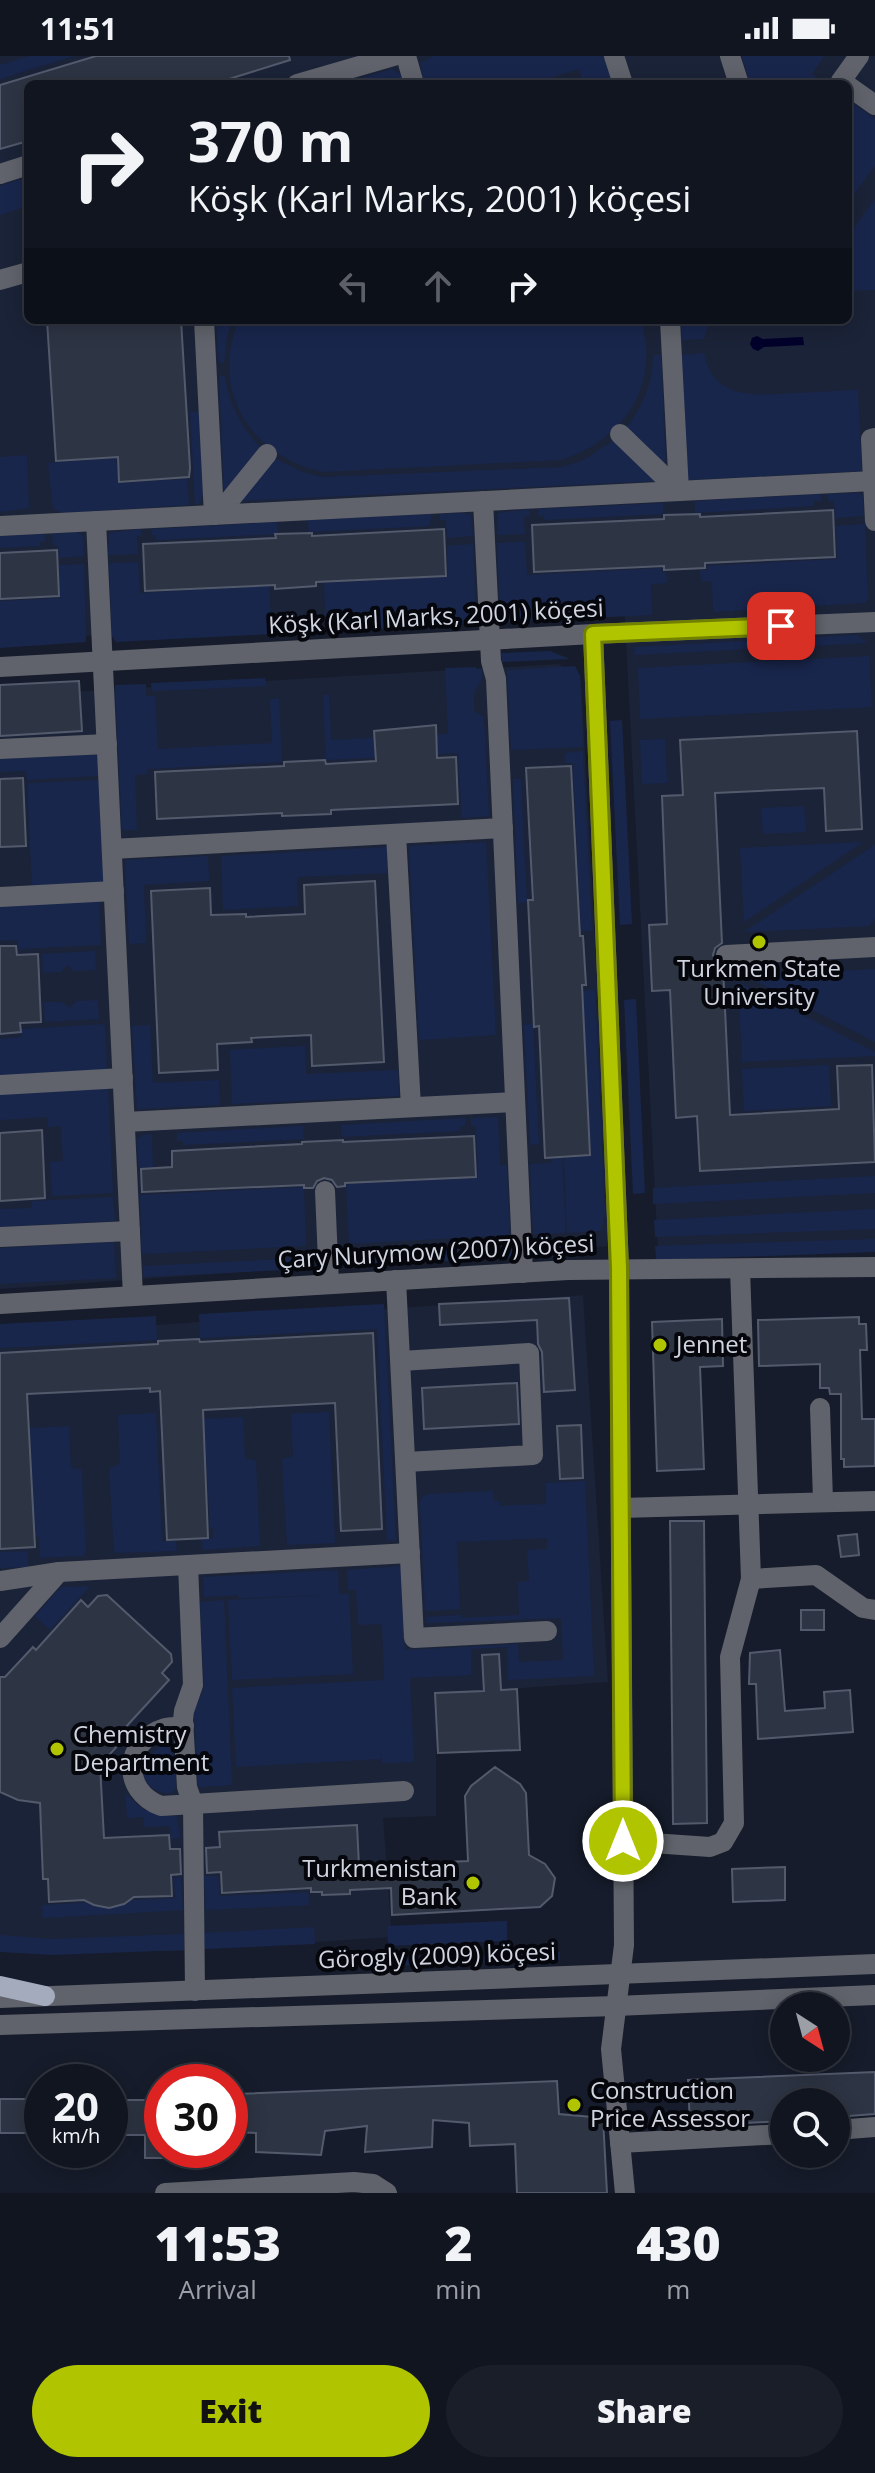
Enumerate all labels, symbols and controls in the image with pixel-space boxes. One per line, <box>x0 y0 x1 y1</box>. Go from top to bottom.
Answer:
text: 11:51 <box>40 8 117 49</box>
text: 370 m <box>188 102 354 178</box>
icon: right <box>56 112 160 216</box>
text: Köşk (Karl Marks, 2001) köçesi <box>188 174 691 223</box>
icon: left <box>332 264 376 308</box>
icon: ahead <box>416 264 460 308</box>
icon: right <box>500 264 544 308</box>
street label: Köşk (Karl Marks, 2001) köçesi <box>267 590 604 641</box>
pin <box>747 592 815 660</box>
icon: arrive <box>759 604 803 648</box>
marker: Turkmen State University <box>750 933 768 951</box>
place label: Turkmen State University <box>677 951 841 1012</box>
street label: Çary Nurymow (2007) köçesi <box>277 1226 595 1275</box>
place label: Jennet <box>674 1327 747 1360</box>
marker: Jennet <box>651 1336 669 1354</box>
place label: Chemistry Department <box>73 1717 209 1778</box>
marker: Chemistry Department <box>48 1740 66 1758</box>
position arrow <box>581 1799 665 1883</box>
place label: Turkmenistan Bank <box>302 1851 457 1912</box>
marker: Turkmenistan Bank <box>464 1874 482 1892</box>
street label: Görogly (2009) köçesi <box>317 1934 557 1975</box>
north arrow <box>770 1992 850 2072</box>
map controls <box>770 1992 850 2168</box>
speed limit sign: 30 <box>144 2064 248 2168</box>
place label: Construction Price Assessor <box>590 2073 750 2134</box>
text: 20 <box>53 2078 99 2133</box>
button: search <box>770 2088 850 2168</box>
marker: Construction Price Assessor <box>565 2096 583 2114</box>
text: km/h <box>52 2122 100 2149</box>
text: 11:53 <box>154 2210 281 2275</box>
text: 2 <box>444 2210 473 2275</box>
text: 430 <box>636 2210 721 2275</box>
text: Arrival <box>178 2271 257 2307</box>
text: min <box>435 2271 482 2307</box>
text: m <box>666 2271 690 2307</box>
button: Exit <box>32 2365 430 2457</box>
button: Share <box>446 2365 843 2457</box>

